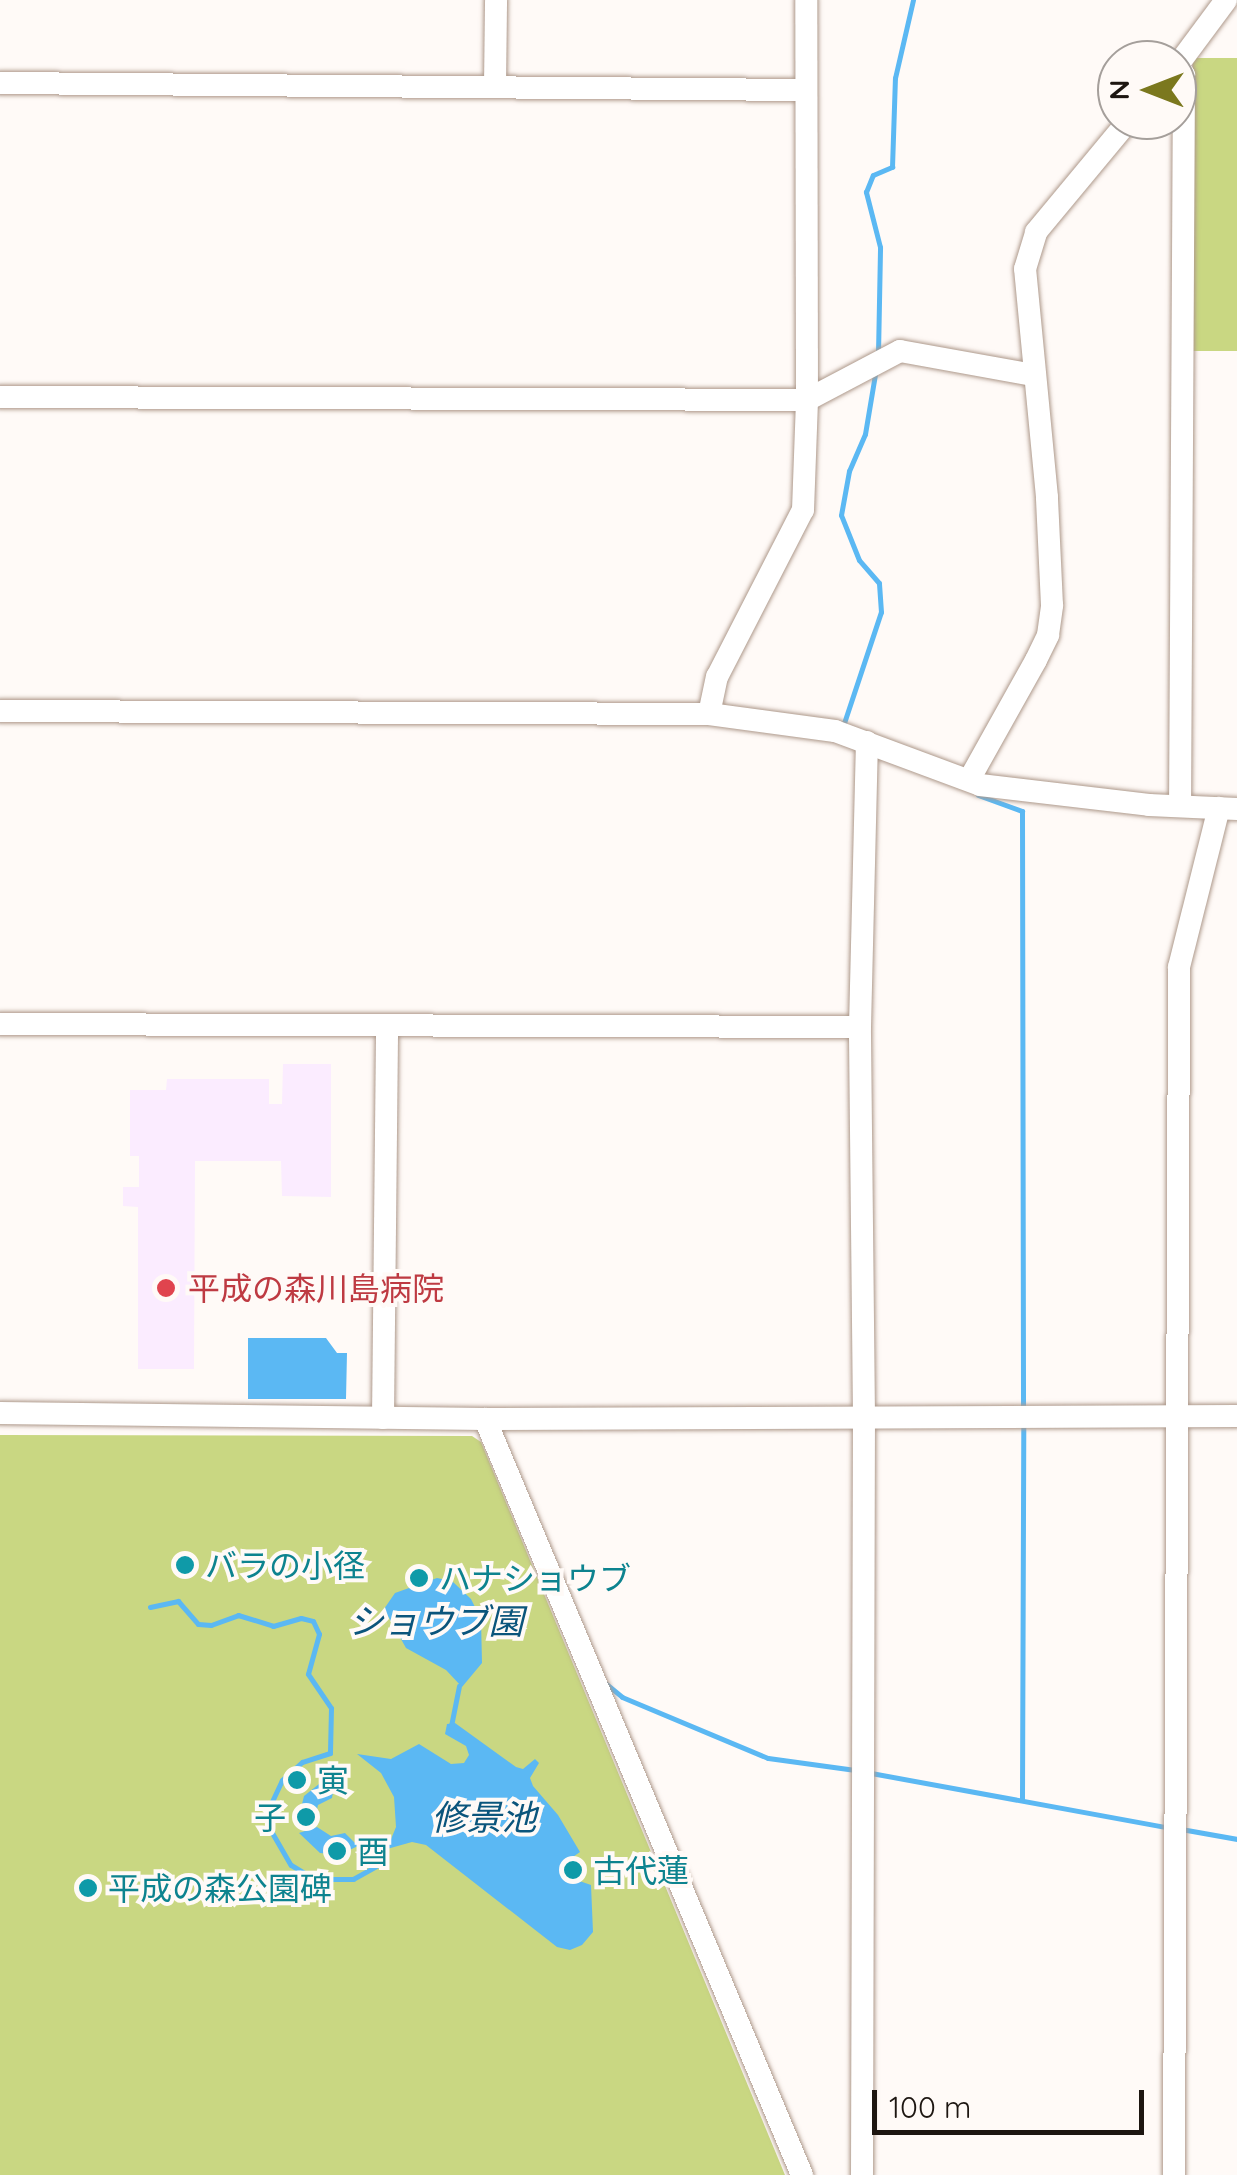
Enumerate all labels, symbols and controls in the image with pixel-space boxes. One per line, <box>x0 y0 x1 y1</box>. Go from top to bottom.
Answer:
north arrow <box>1097 40 1197 140</box>
text: N <box>1101 80 1136 100</box>
place label: 平成の森川島病院 <box>188 1269 444 1307</box>
marker: 平成の森川島病院 <box>153 1275 179 1301</box>
place label: バラの小径 <box>205 1546 365 1584</box>
marker: バラの小径 <box>174 1554 196 1576</box>
place label: ハナショウブ <box>439 1559 631 1597</box>
marker: ハナショウブ <box>408 1567 430 1589</box>
water label: ショウブ園 <box>349 1600 523 1642</box>
place label: 寅 <box>317 1761 349 1799</box>
marker: 寅 <box>286 1769 308 1791</box>
water label: 修景池 <box>432 1796 536 1838</box>
place label: 子 <box>254 1798 286 1836</box>
marker: 子 <box>295 1806 317 1828</box>
place label: 酉 <box>357 1832 389 1870</box>
marker: 酉 <box>326 1840 348 1862</box>
place label: 古代蓮 <box>593 1851 689 1889</box>
marker: 古代蓮 <box>562 1859 584 1881</box>
place label: 平成の森公園碑 <box>108 1869 332 1907</box>
marker: 平成の森公園碑 <box>77 1877 99 1899</box>
scale bar <box>877 2070 1150 2132</box>
text: 100 m <box>889 2088 971 2126</box>

